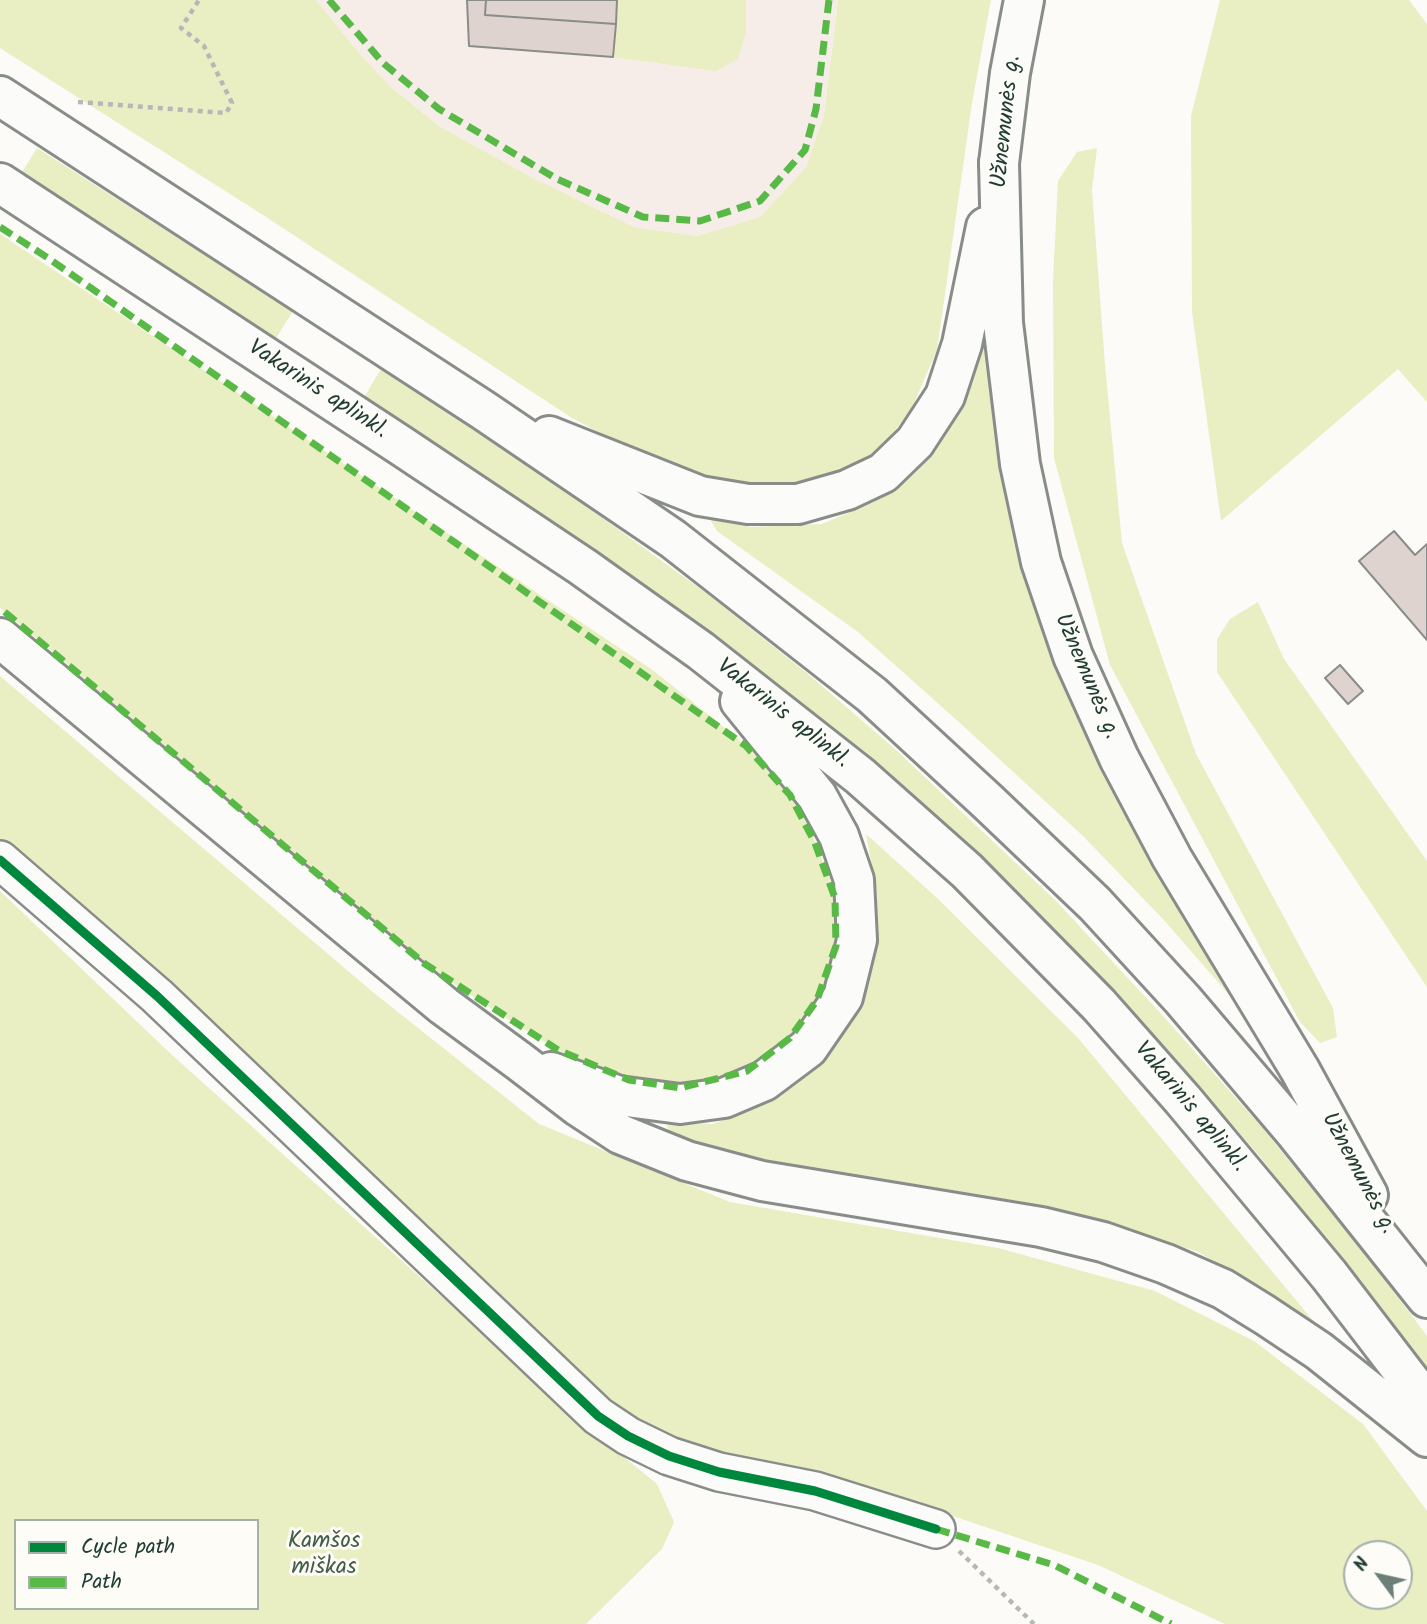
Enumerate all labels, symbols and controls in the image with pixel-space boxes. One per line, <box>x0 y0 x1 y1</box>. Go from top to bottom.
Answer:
street label: Užnemunės g. <box>987 54 1029 190</box>
street label: Vakarinis aplinkl. <box>242 335 392 447</box>
street label: Užnemunės g. <box>1046 610 1124 744</box>
street label: Vakarinis aplinkl. <box>710 654 854 776</box>
street label: Vakarinis aplinkl. <box>1127 1037 1251 1179</box>
street label: Užnemunės g. <box>1314 1109 1400 1239</box>
legend <box>14 1519 259 1610</box>
park label: Kamšos miškas <box>288 1529 360 1583</box>
text: Cycle path <box>81 1531 175 1564</box>
north arrow <box>1343 1540 1413 1610</box>
text: N <box>1346 1551 1378 1578</box>
text: Path <box>81 1566 122 1599</box>

